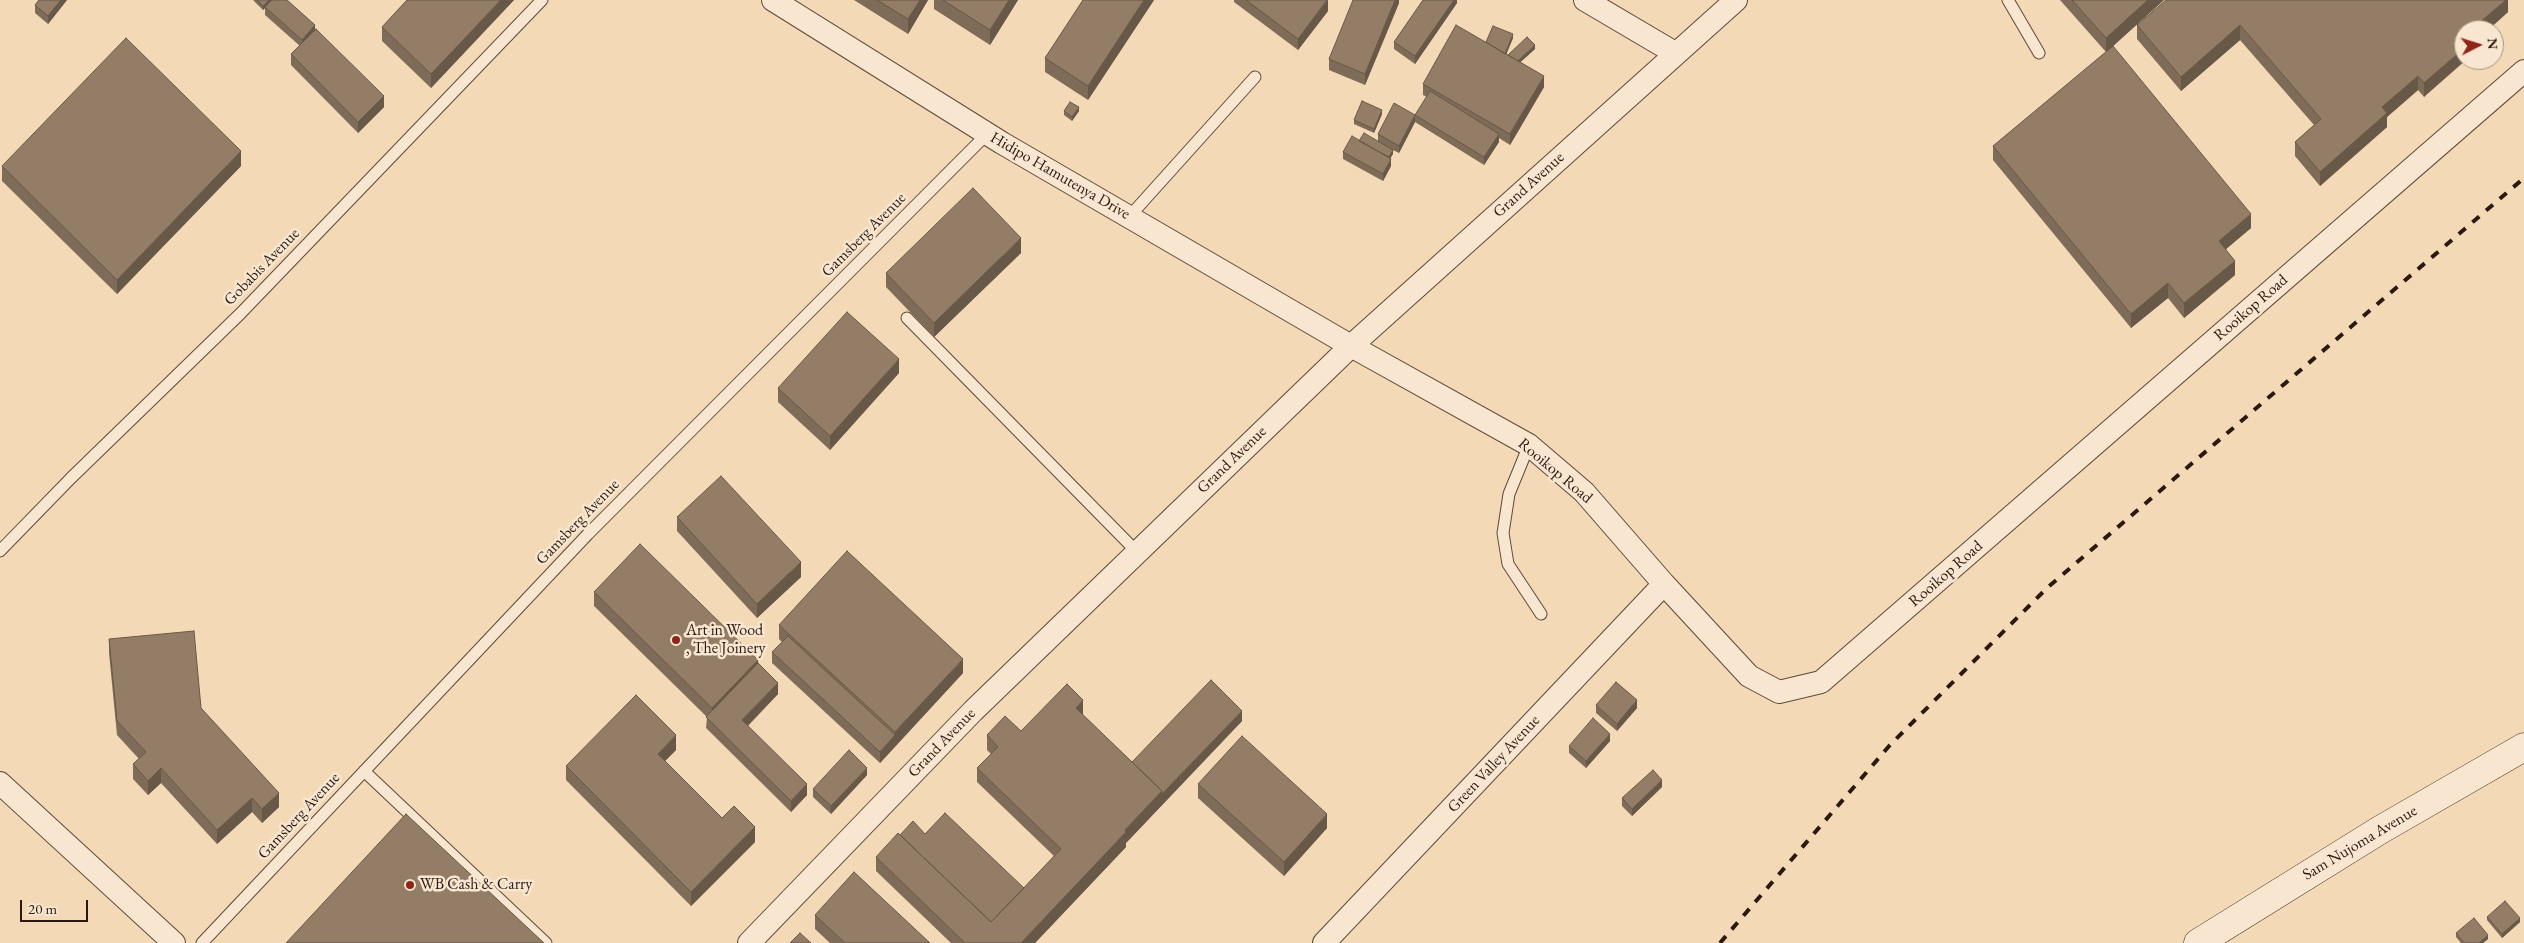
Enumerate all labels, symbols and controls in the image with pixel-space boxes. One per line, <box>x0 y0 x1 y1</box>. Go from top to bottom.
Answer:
north arrow <box>2454 20 2504 70</box>
text: N <box>2483 37 2502 50</box>
street label: Hidipo Hamutenya Drive <box>987 128 1133 224</box>
street label: Grand Avenue <box>1489 148 1569 222</box>
street label: Gamsberg Avenue <box>818 189 910 281</box>
street label: Gobabis Avenue <box>220 224 304 310</box>
street label: Rooikop Road <box>2210 271 2292 345</box>
street label: Grand Avenue <box>1193 422 1271 498</box>
street label: Rooikop Road <box>1514 434 1596 508</box>
street label: Gamsberg Avenue <box>532 475 624 569</box>
street label: Rooikop Road <box>1905 537 1987 611</box>
place label: Art in Wood , The Joinery <box>686 621 766 659</box>
marker: Art in Wood , The Joinery <box>670 634 682 646</box>
street label: Grand Avenue <box>904 704 980 782</box>
street label: Green Valley Avenue <box>1444 711 1544 817</box>
street label: Gamsberg Avenue <box>254 769 344 863</box>
street label: Sam Nujoma Avenue <box>2299 801 2421 885</box>
place label: WB Cash & Carry <box>420 875 532 895</box>
marker: WB Cash & Carry <box>404 879 416 891</box>
scale bar <box>22 890 90 922</box>
text: 20 m <box>28 899 57 918</box>

